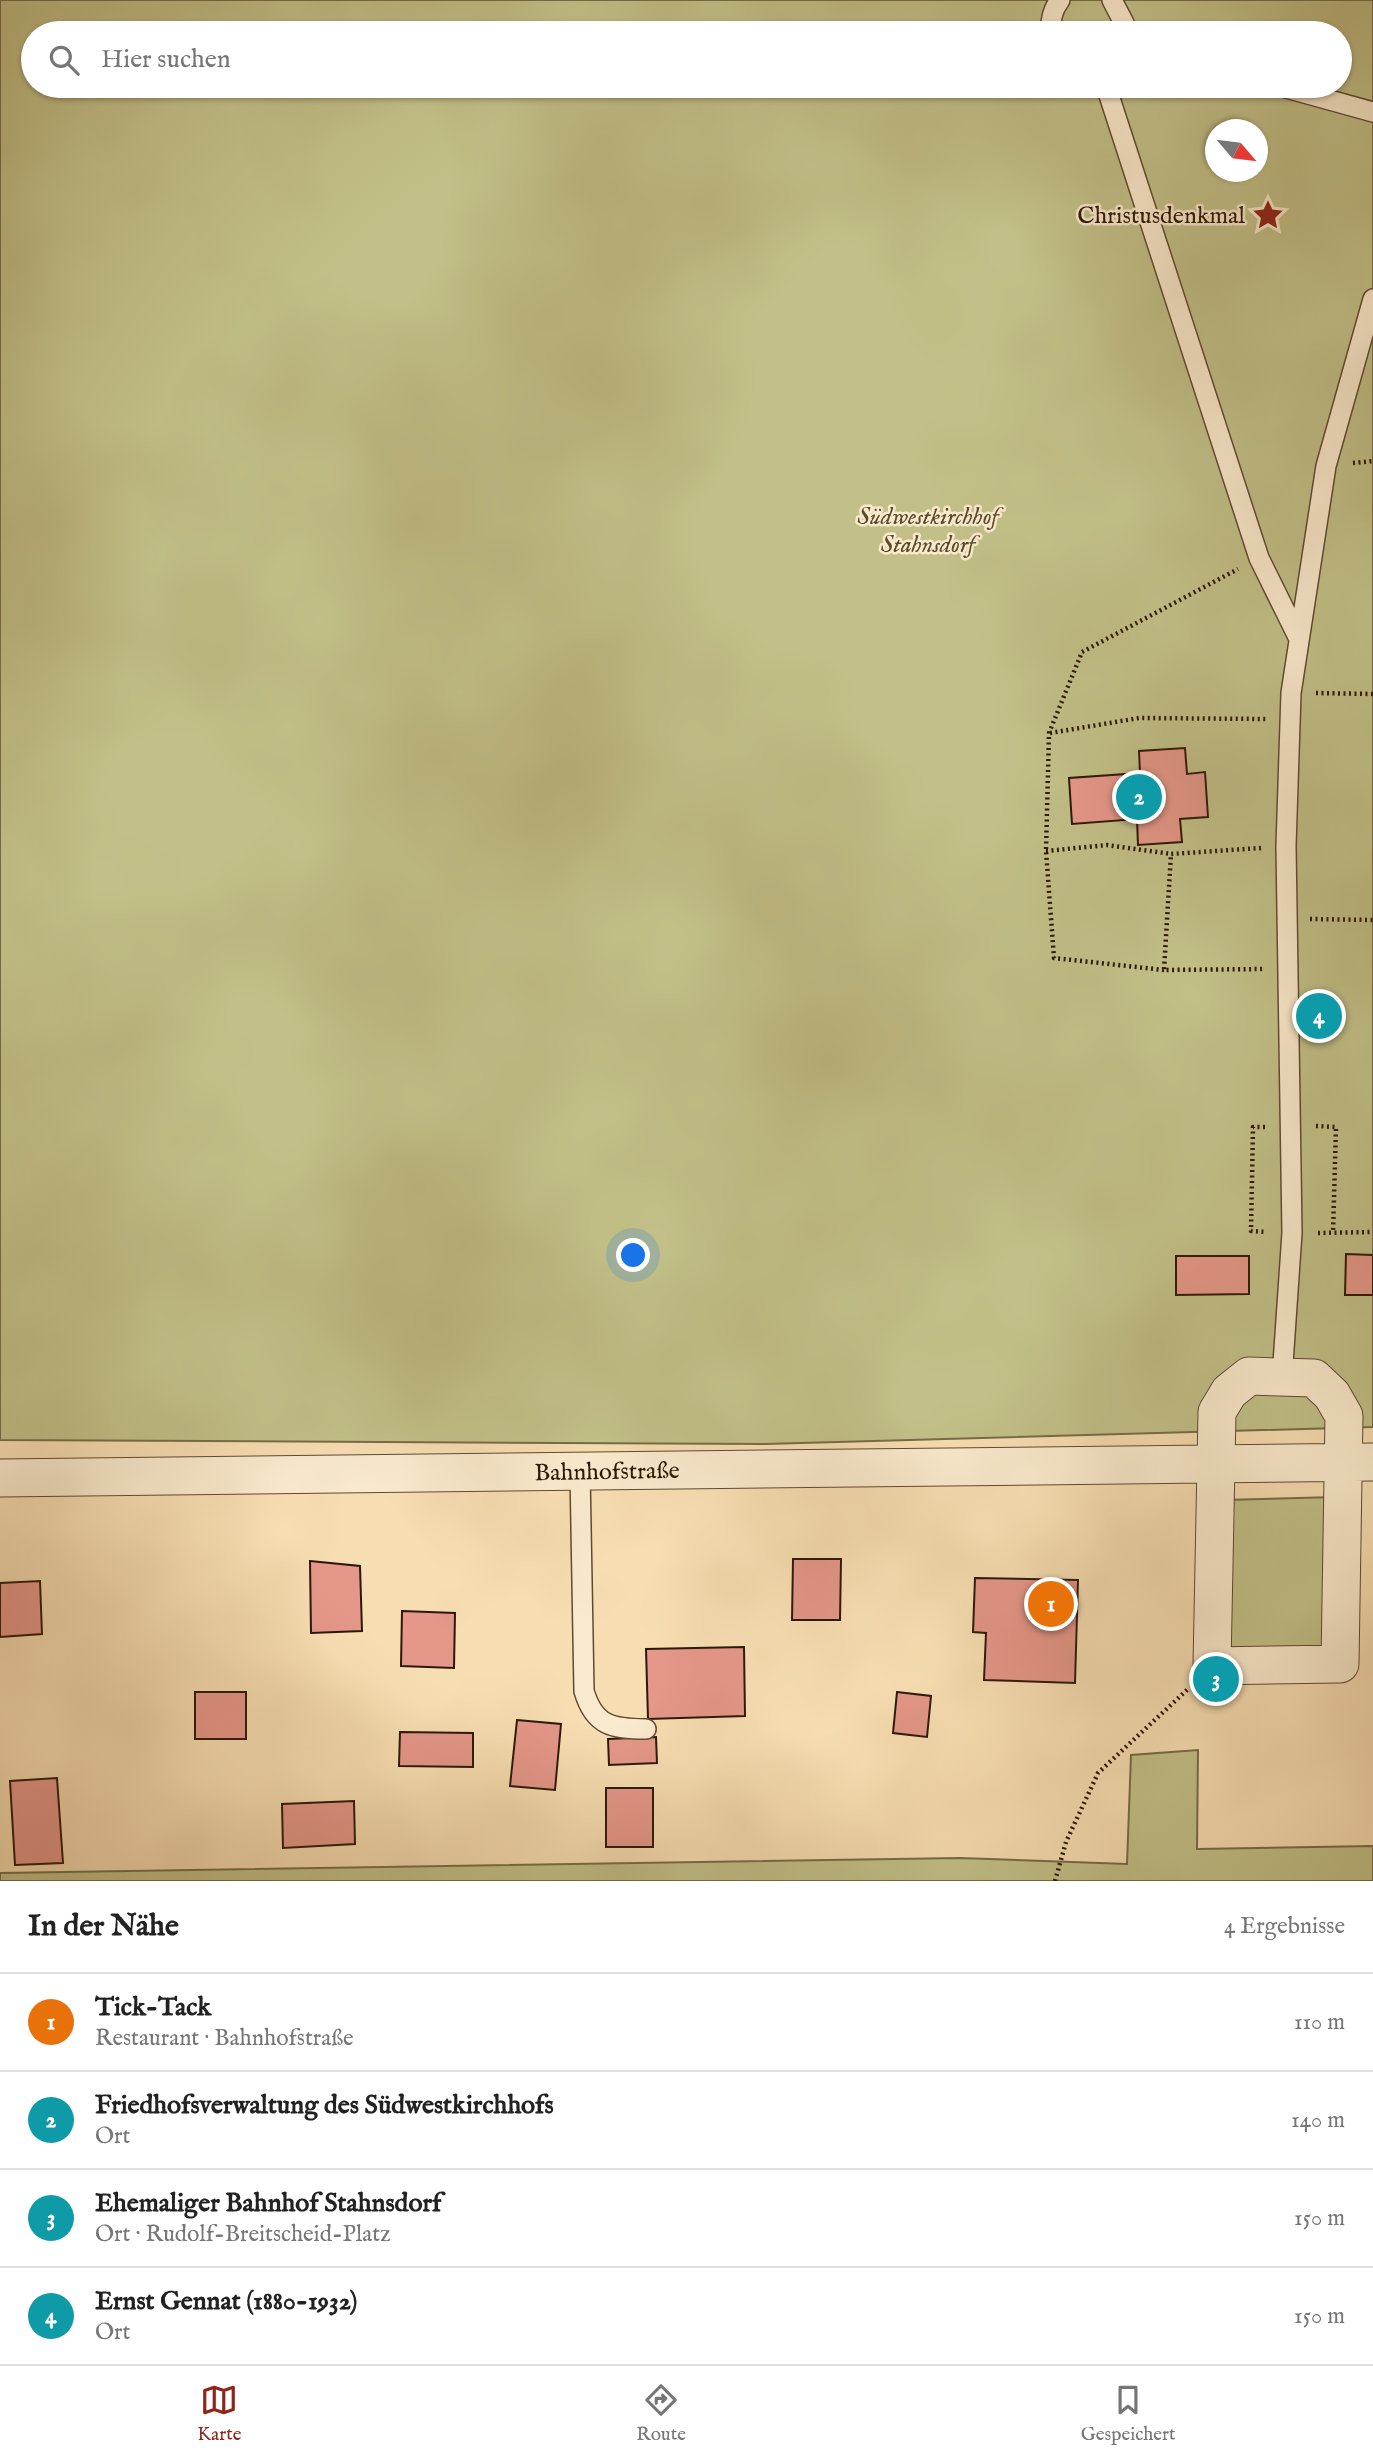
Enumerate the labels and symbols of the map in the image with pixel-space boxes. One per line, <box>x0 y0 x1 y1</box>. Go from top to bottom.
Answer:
north arrow <box>1205 119 1268 182</box>
place icon: Christusdenkmal <box>1251 198 1285 232</box>
place label: Christusdenkmal <box>1077 201 1245 232</box>
park label: Südwestkirchhof Stahnsdorf <box>857 502 1004 561</box>
pin: 2 <box>1116 771 1162 823</box>
pin: 4 <box>1296 990 1342 1042</box>
your location <box>616 1238 650 1272</box>
street label: Bahnhofstraße <box>534 1456 680 1489</box>
pin: 1 <box>1028 1578 1074 1630</box>
pin: 3 <box>1193 1653 1239 1705</box>

